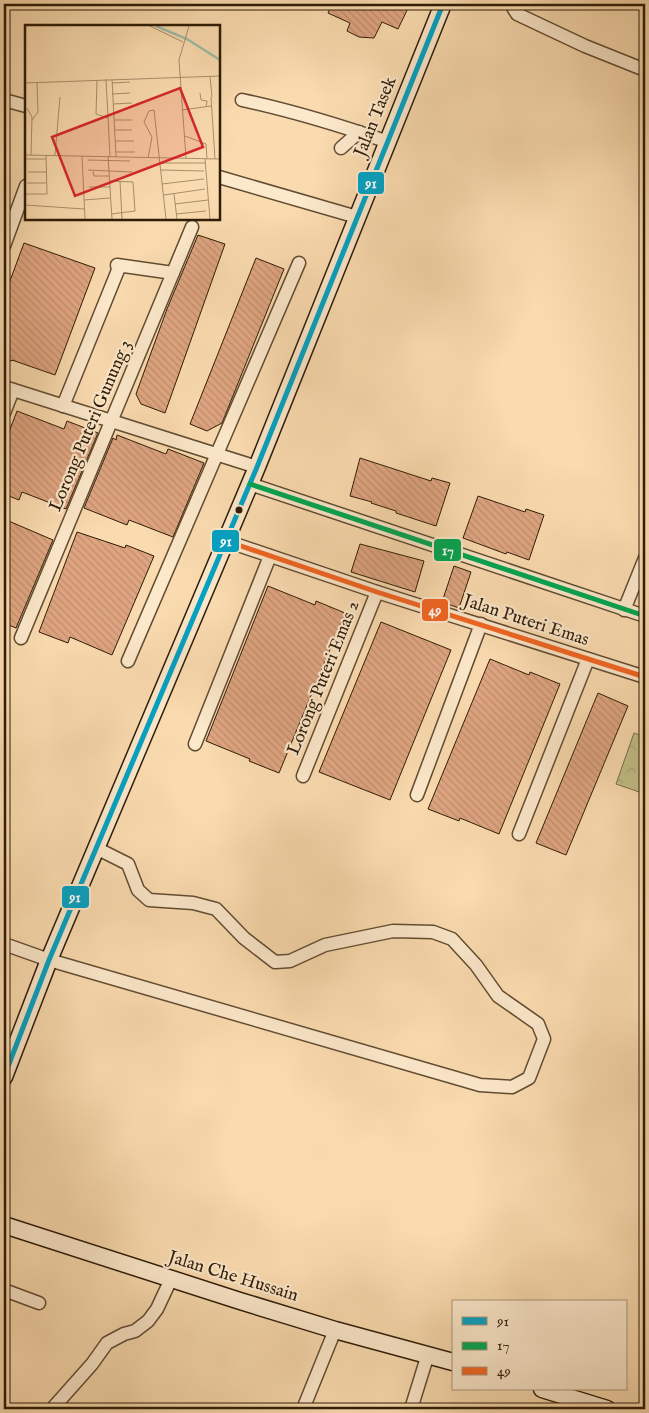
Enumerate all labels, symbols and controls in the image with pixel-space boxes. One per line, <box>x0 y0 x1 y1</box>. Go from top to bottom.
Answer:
inset map <box>25 25 220 220</box>
street label: Jalan Tasek <box>349 73 403 162</box>
line badge: 91 <box>357 171 385 195</box>
text: 91 <box>364 175 377 193</box>
street label: Lorong Puteri Gunung 3 <box>44 337 138 515</box>
unlabelled marker <box>234 505 244 515</box>
line badge: 91 <box>211 529 240 553</box>
text: 91 <box>219 533 232 551</box>
line badge: 17 <box>433 538 462 562</box>
text: 17 <box>442 542 454 560</box>
street label: Jalan Puteri Emas <box>458 589 592 652</box>
street label: Lorong Puteri Emas 2 <box>283 597 365 759</box>
line badge: 49 <box>421 598 449 622</box>
text: 49 <box>429 602 441 620</box>
line badge: 91 <box>61 885 90 909</box>
text: 91 <box>68 889 81 907</box>
street label: Jalan Che Hussain <box>163 1246 301 1308</box>
legend <box>452 1300 626 1390</box>
text: 91 <box>496 1312 509 1331</box>
text: 17 <box>497 1336 510 1355</box>
text: 49 <box>497 1362 511 1381</box>

